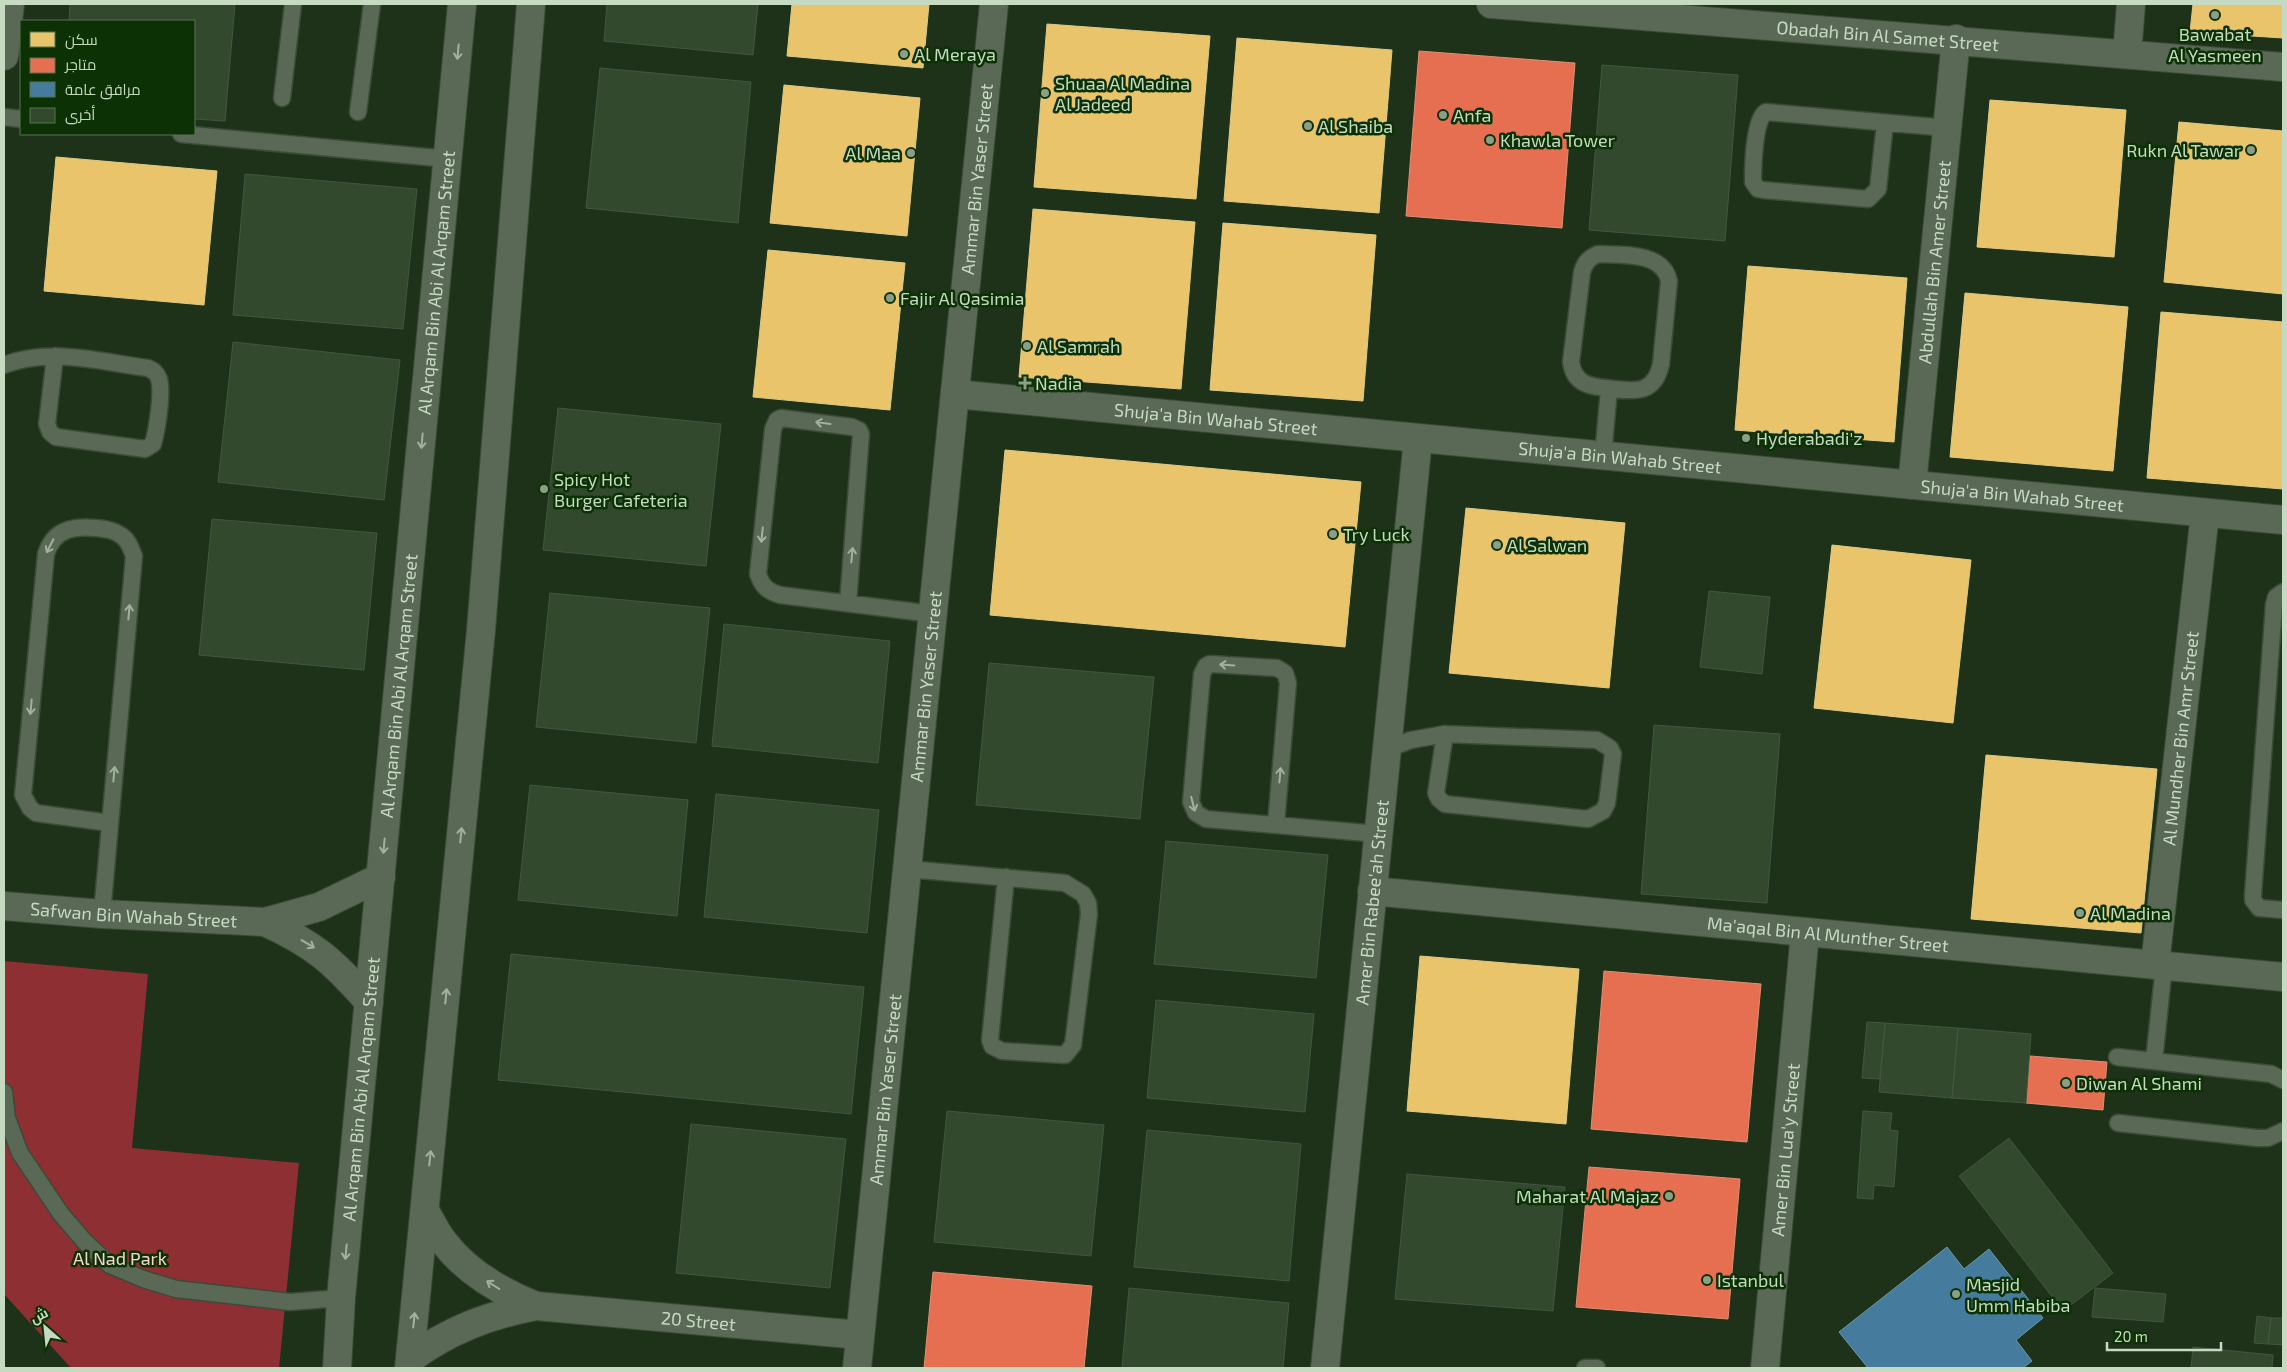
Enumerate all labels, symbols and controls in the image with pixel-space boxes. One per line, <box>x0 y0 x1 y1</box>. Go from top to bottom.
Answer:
marker: Bawabat Al Yasmeen <box>2209 9 2221 21</box>
street label: Obadah Bin Al Samet Street <box>1776 16 2000 55</box>
legend <box>20 20 195 135</box>
place label: Bawabat Al Yasmeen <box>2168 23 2262 66</box>
text: سكن <box>65 30 98 50</box>
place label: Al Meraya <box>914 43 996 65</box>
one-way arrow <box>453 44 462 60</box>
marker: Al Meraya <box>898 48 910 60</box>
text: متاجر <box>64 55 96 74</box>
place label: Shuaa Al Madina Al Jadeed <box>1055 72 1190 115</box>
text: مرافق عامة <box>65 80 141 100</box>
street label: Ammar Bin Yaser Street <box>956 82 997 276</box>
marker: Shuaa Al Madina Al Jadeed <box>1039 87 1051 99</box>
place label: Anfa <box>1453 104 1491 126</box>
text: أخرى <box>65 105 95 125</box>
marker: Anfa <box>1437 109 1449 121</box>
place label: Al Shaiba <box>1318 115 1393 137</box>
marker: Al Shaiba <box>1302 120 1314 132</box>
place label: Khawla Tower <box>1500 129 1615 151</box>
marker: Khawla Tower <box>1484 134 1496 146</box>
place label: Rukn Al Tawar <box>2126 139 2241 161</box>
place label: Al Maa <box>845 142 901 164</box>
marker: Rukn Al Tawar <box>2245 144 2257 156</box>
marker: Al Maa <box>905 147 917 159</box>
street label: Al Arqam Bin Abi Al Arqam Street <box>413 149 459 416</box>
street label: Abdullah Bin Amer Street <box>1913 159 1955 365</box>
place label: Fajir Al Qasimia <box>900 287 1024 309</box>
marker: Fajir Al Qasimia <box>884 292 896 304</box>
place label: Al Samrah <box>1037 335 1120 357</box>
marker: Al Samrah <box>1021 340 1033 352</box>
place label: Nadia <box>1035 372 1082 394</box>
marker: Nadia <box>1019 377 1031 389</box>
street label: Shuja'a Bin Wahab Street <box>1113 398 1319 439</box>
one-way arrow <box>815 418 831 428</box>
place label: Hyderabadi'z <box>1756 427 1862 449</box>
one-way arrow <box>417 432 426 448</box>
marker: Hyderabadi'z <box>1740 432 1752 444</box>
street label: Shuja'a Bin Wahab Street <box>1517 437 1723 478</box>
place label: Spicy Hot Burger Cafeteria <box>554 468 688 511</box>
street label: Shuja'a Bin Wahab Street <box>1920 475 2125 516</box>
marker: Spicy Hot Burger Cafeteria <box>538 483 550 495</box>
place label: Try Luck <box>1343 523 1410 545</box>
one-way arrow <box>757 526 767 542</box>
marker: Try Luck <box>1327 528 1339 540</box>
place label: Al Salwan <box>1507 534 1587 556</box>
one-way arrow <box>45 538 54 553</box>
marker: Al Salwan <box>1491 539 1503 551</box>
one-way arrow <box>847 547 857 563</box>
street label: Al Arqam Bin Abi Al Arqam Street <box>375 553 422 819</box>
street label: Ammar Bin Yaser Street <box>905 590 946 783</box>
one-way arrow <box>124 605 134 621</box>
street label: Al Mundher Bin Amr Street <box>2157 630 2203 847</box>
one-way arrow <box>1220 660 1236 669</box>
one-way arrow <box>26 698 36 714</box>
one-way arrow <box>109 767 119 783</box>
one-way arrow <box>1275 767 1285 783</box>
one-way arrow <box>1189 796 1199 812</box>
street label: Amer Bin Rabee'ah Street <box>1350 798 1393 1006</box>
one-way arrow <box>457 827 466 843</box>
one-way arrow <box>379 838 389 854</box>
street label: Safwan Bin Wahab Street <box>29 897 238 932</box>
place label: Al Madina <box>2090 902 2171 924</box>
marker: Al Madina <box>2074 907 2086 919</box>
street label: Ma'aqal Bin Al Munther Street <box>1706 912 1950 956</box>
one-way arrow <box>301 939 315 949</box>
street label: Al Arqam Bin Abi Al Arqam Street <box>337 956 384 1222</box>
one-way arrow <box>441 989 451 1005</box>
street label: Ammar Bin Yaser Street <box>864 993 906 1186</box>
street label: Amer Bin Lua'y Street <box>1766 1062 1804 1237</box>
place label: Diwan Al Shami <box>2076 1072 2202 1094</box>
marker: Diwan Al Shami <box>2060 1077 2072 1089</box>
one-way arrow <box>425 1150 435 1166</box>
place label: Maharat Al Majaz <box>1516 1185 1659 1207</box>
marker: Maharat Al Majaz <box>1663 1190 1675 1202</box>
one-way arrow <box>341 1244 350 1260</box>
park label: Al Nad Park <box>73 1247 167 1269</box>
place label: Istanbul <box>1717 1269 1785 1291</box>
place label: Masjid Umm Habiba <box>1966 1273 2070 1316</box>
marker: Istanbul <box>1701 1274 1713 1286</box>
one-way arrow <box>486 1279 500 1290</box>
marker: Masjid Umm Habiba <box>1950 1288 1962 1300</box>
north arrow <box>20 1302 70 1352</box>
text: ش <box>27 1303 51 1328</box>
street label: 20 Street <box>660 1306 737 1335</box>
one-way arrow <box>409 1312 419 1328</box>
scale bar <box>2107 1320 2221 1352</box>
text: 20 m <box>2114 1327 2148 1345</box>

